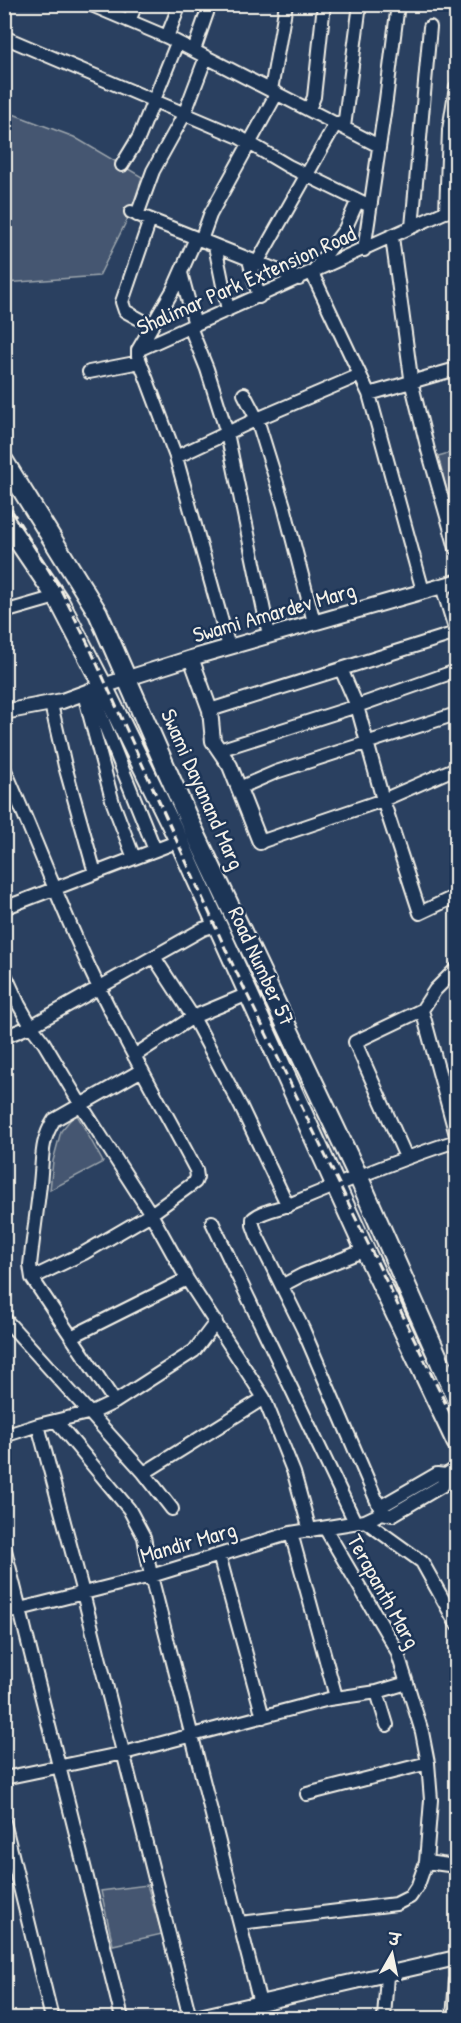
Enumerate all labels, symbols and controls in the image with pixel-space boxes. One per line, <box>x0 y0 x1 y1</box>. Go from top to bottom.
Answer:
street label: Shalimar Park Extension Road <box>132 218 361 342</box>
street label: Swami Amardev Marg <box>189 574 359 650</box>
street label: Swami Dayanand Marg <box>154 704 252 874</box>
street label: Road Number 57 <box>221 902 303 1030</box>
street label: Mandir Marg <box>136 1514 240 1570</box>
street label: Terapanth Marg <box>340 1529 428 1653</box>
north arrow <box>362 1924 422 1984</box>
text: उ <box>385 1927 403 1951</box>

